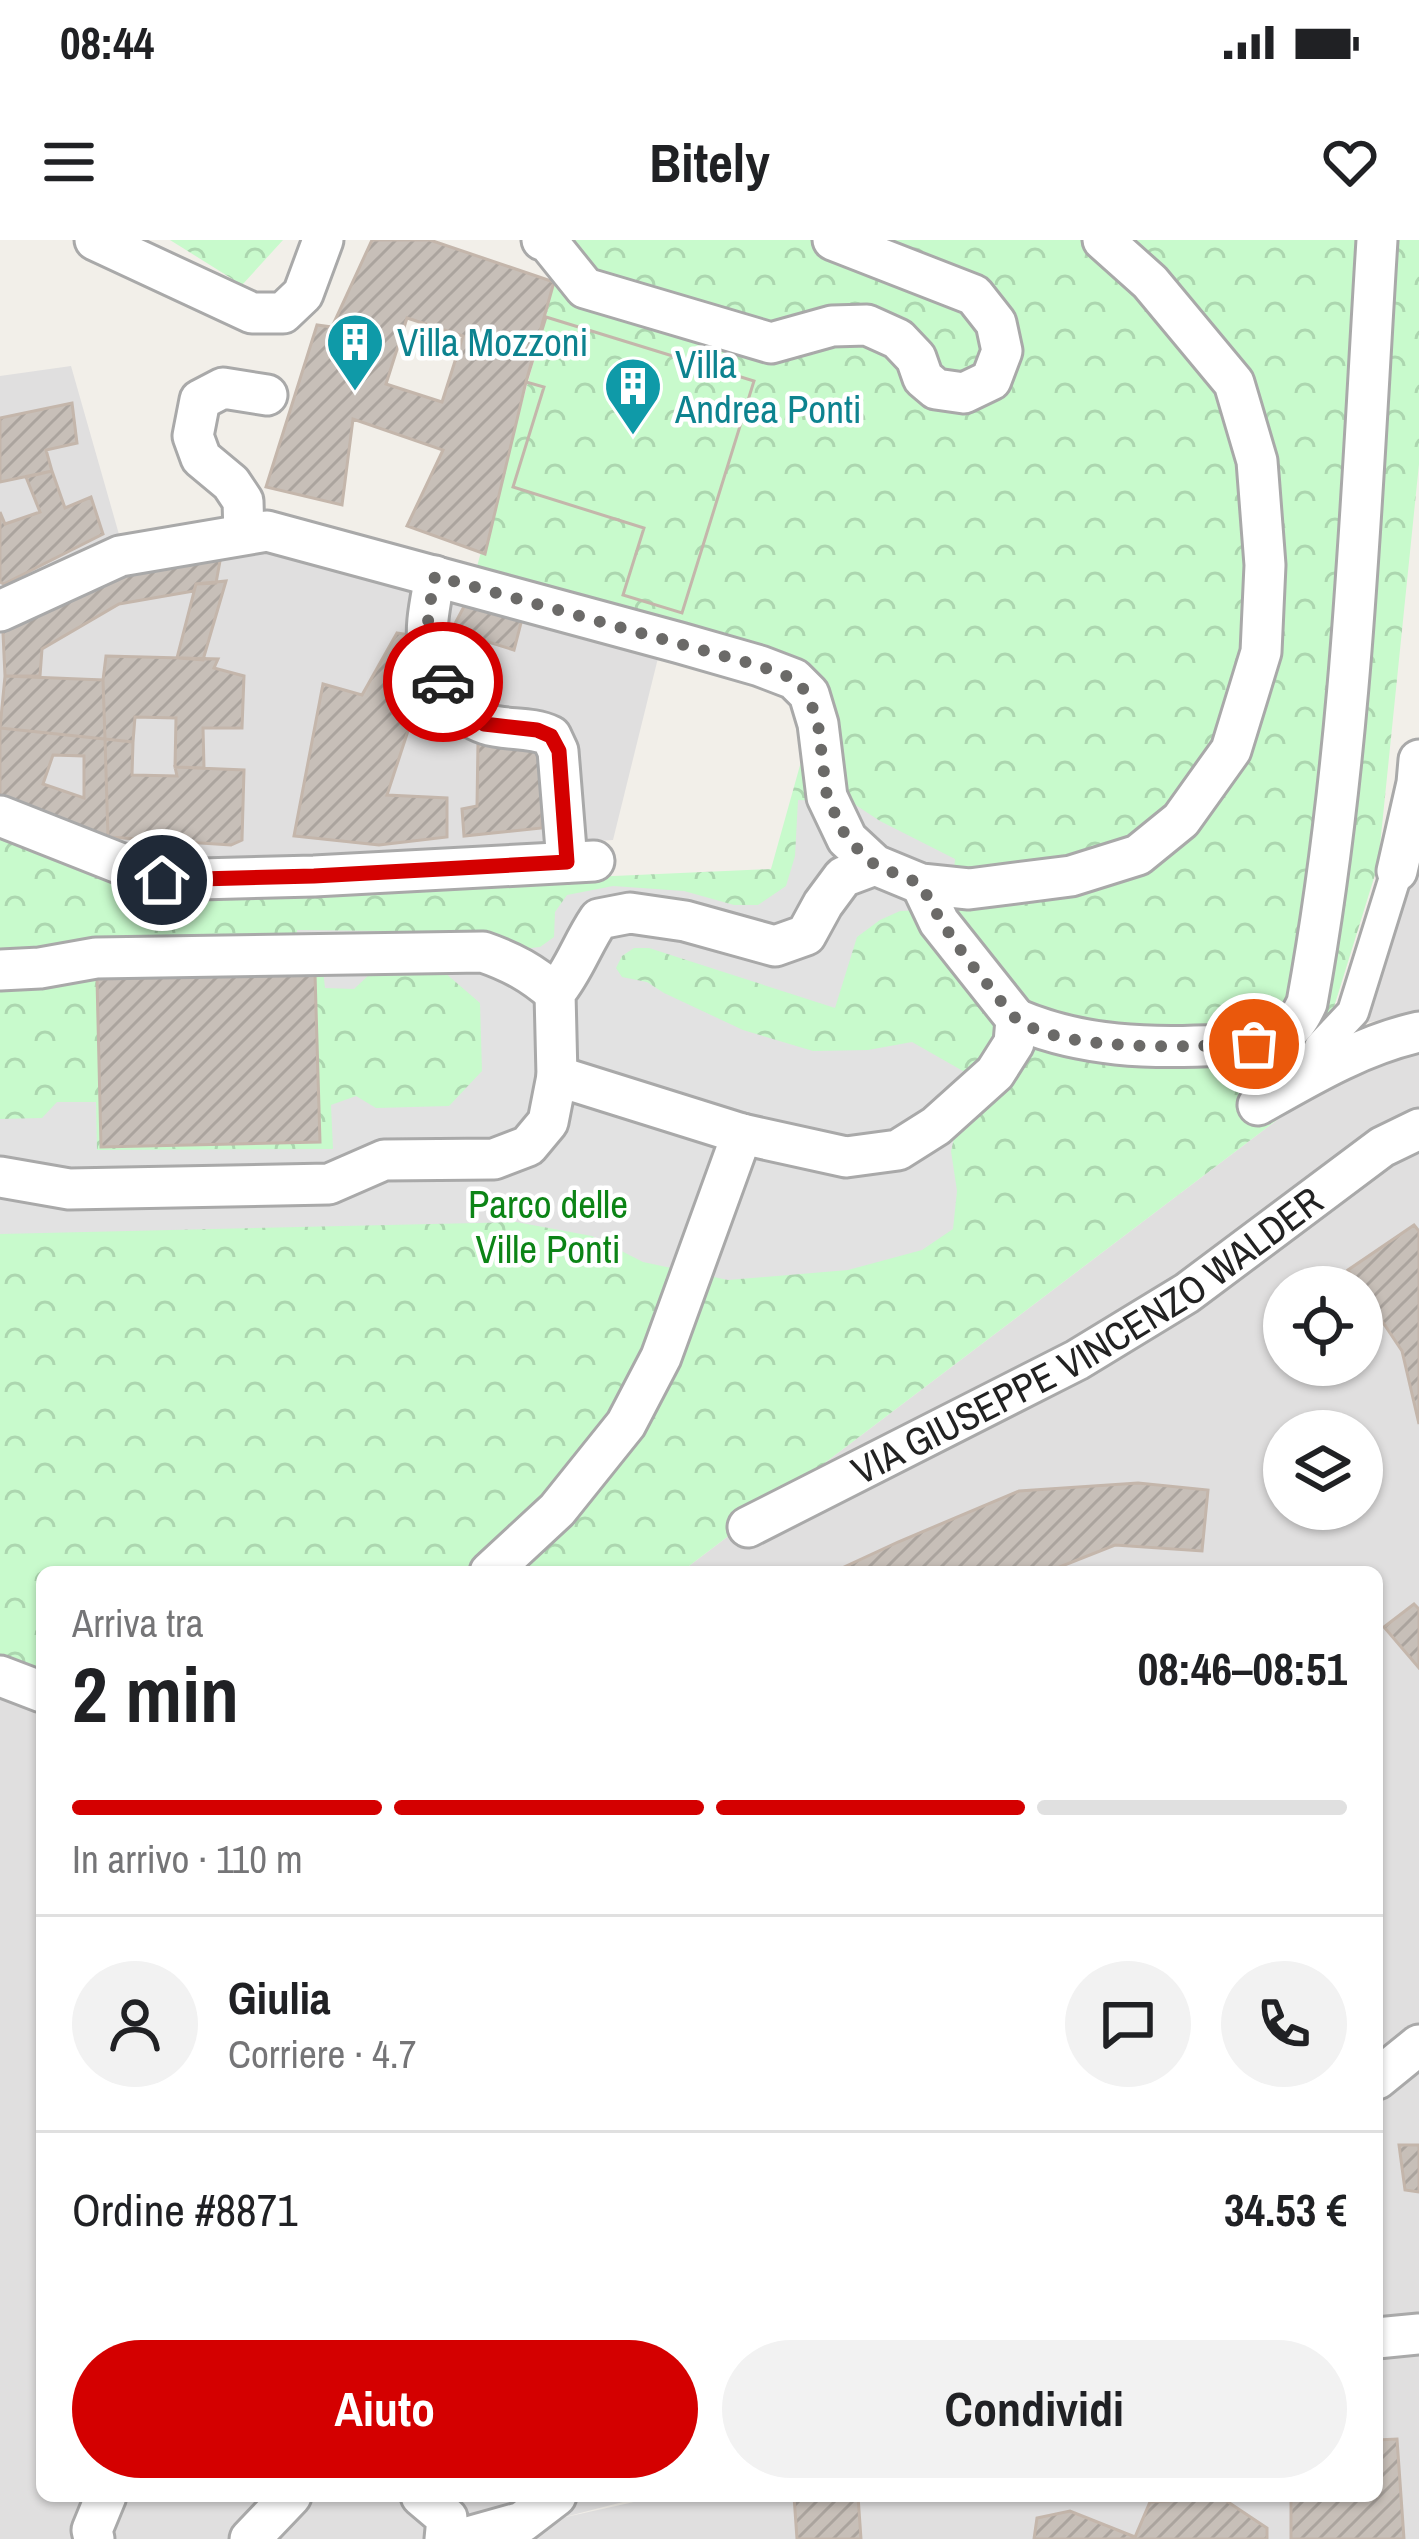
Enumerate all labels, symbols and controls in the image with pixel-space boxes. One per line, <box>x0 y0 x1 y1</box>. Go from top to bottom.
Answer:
text: 08:44 <box>60 12 154 73</box>
text: Bitely <box>649 126 770 199</box>
icon: menu <box>36 129 102 195</box>
icon: heart <box>1317 129 1383 195</box>
building icon: Villa Mozzoni <box>324 311 386 393</box>
place label: Villa Mozzoni <box>397 316 588 368</box>
place label: Villa Andrea Ponti <box>674 338 862 435</box>
building icon: Villa Andrea Ponti <box>602 355 664 437</box>
courier <box>383 622 503 742</box>
icon: car <box>410 649 476 715</box>
pin <box>111 829 213 931</box>
icon: home <box>129 847 195 913</box>
pin <box>1203 993 1305 1095</box>
icon: bag <box>1221 1011 1287 1077</box>
street label: VIA GIUSEPPE VINCENZO WALDER <box>843 1175 1333 1496</box>
park label: Parco delle Ville Ponti <box>468 1178 628 1275</box>
map controls <box>1263 1266 1383 1530</box>
button: locate <box>1263 1266 1383 1386</box>
button: layers <box>1263 1410 1383 1530</box>
text: Arriva tra <box>72 1597 204 1649</box>
text: 08:46–08:51 <box>1138 1638 1347 1699</box>
text: 2 min <box>72 1641 239 1746</box>
text: In arrivo · 110 m <box>72 1833 303 1885</box>
button: person <box>72 1961 198 2087</box>
button: chat <box>1065 1961 1191 2087</box>
button: phone <box>1221 1961 1347 2087</box>
text: Giulia <box>228 1967 331 2028</box>
text: Corriere · 4.7 <box>228 2028 416 2080</box>
text: Ordine #8871 <box>72 2179 298 2240</box>
text: 34.53 € <box>1224 2179 1347 2240</box>
button: Aiuto <box>72 2340 698 2478</box>
button: Condividi <box>722 2340 1347 2478</box>

